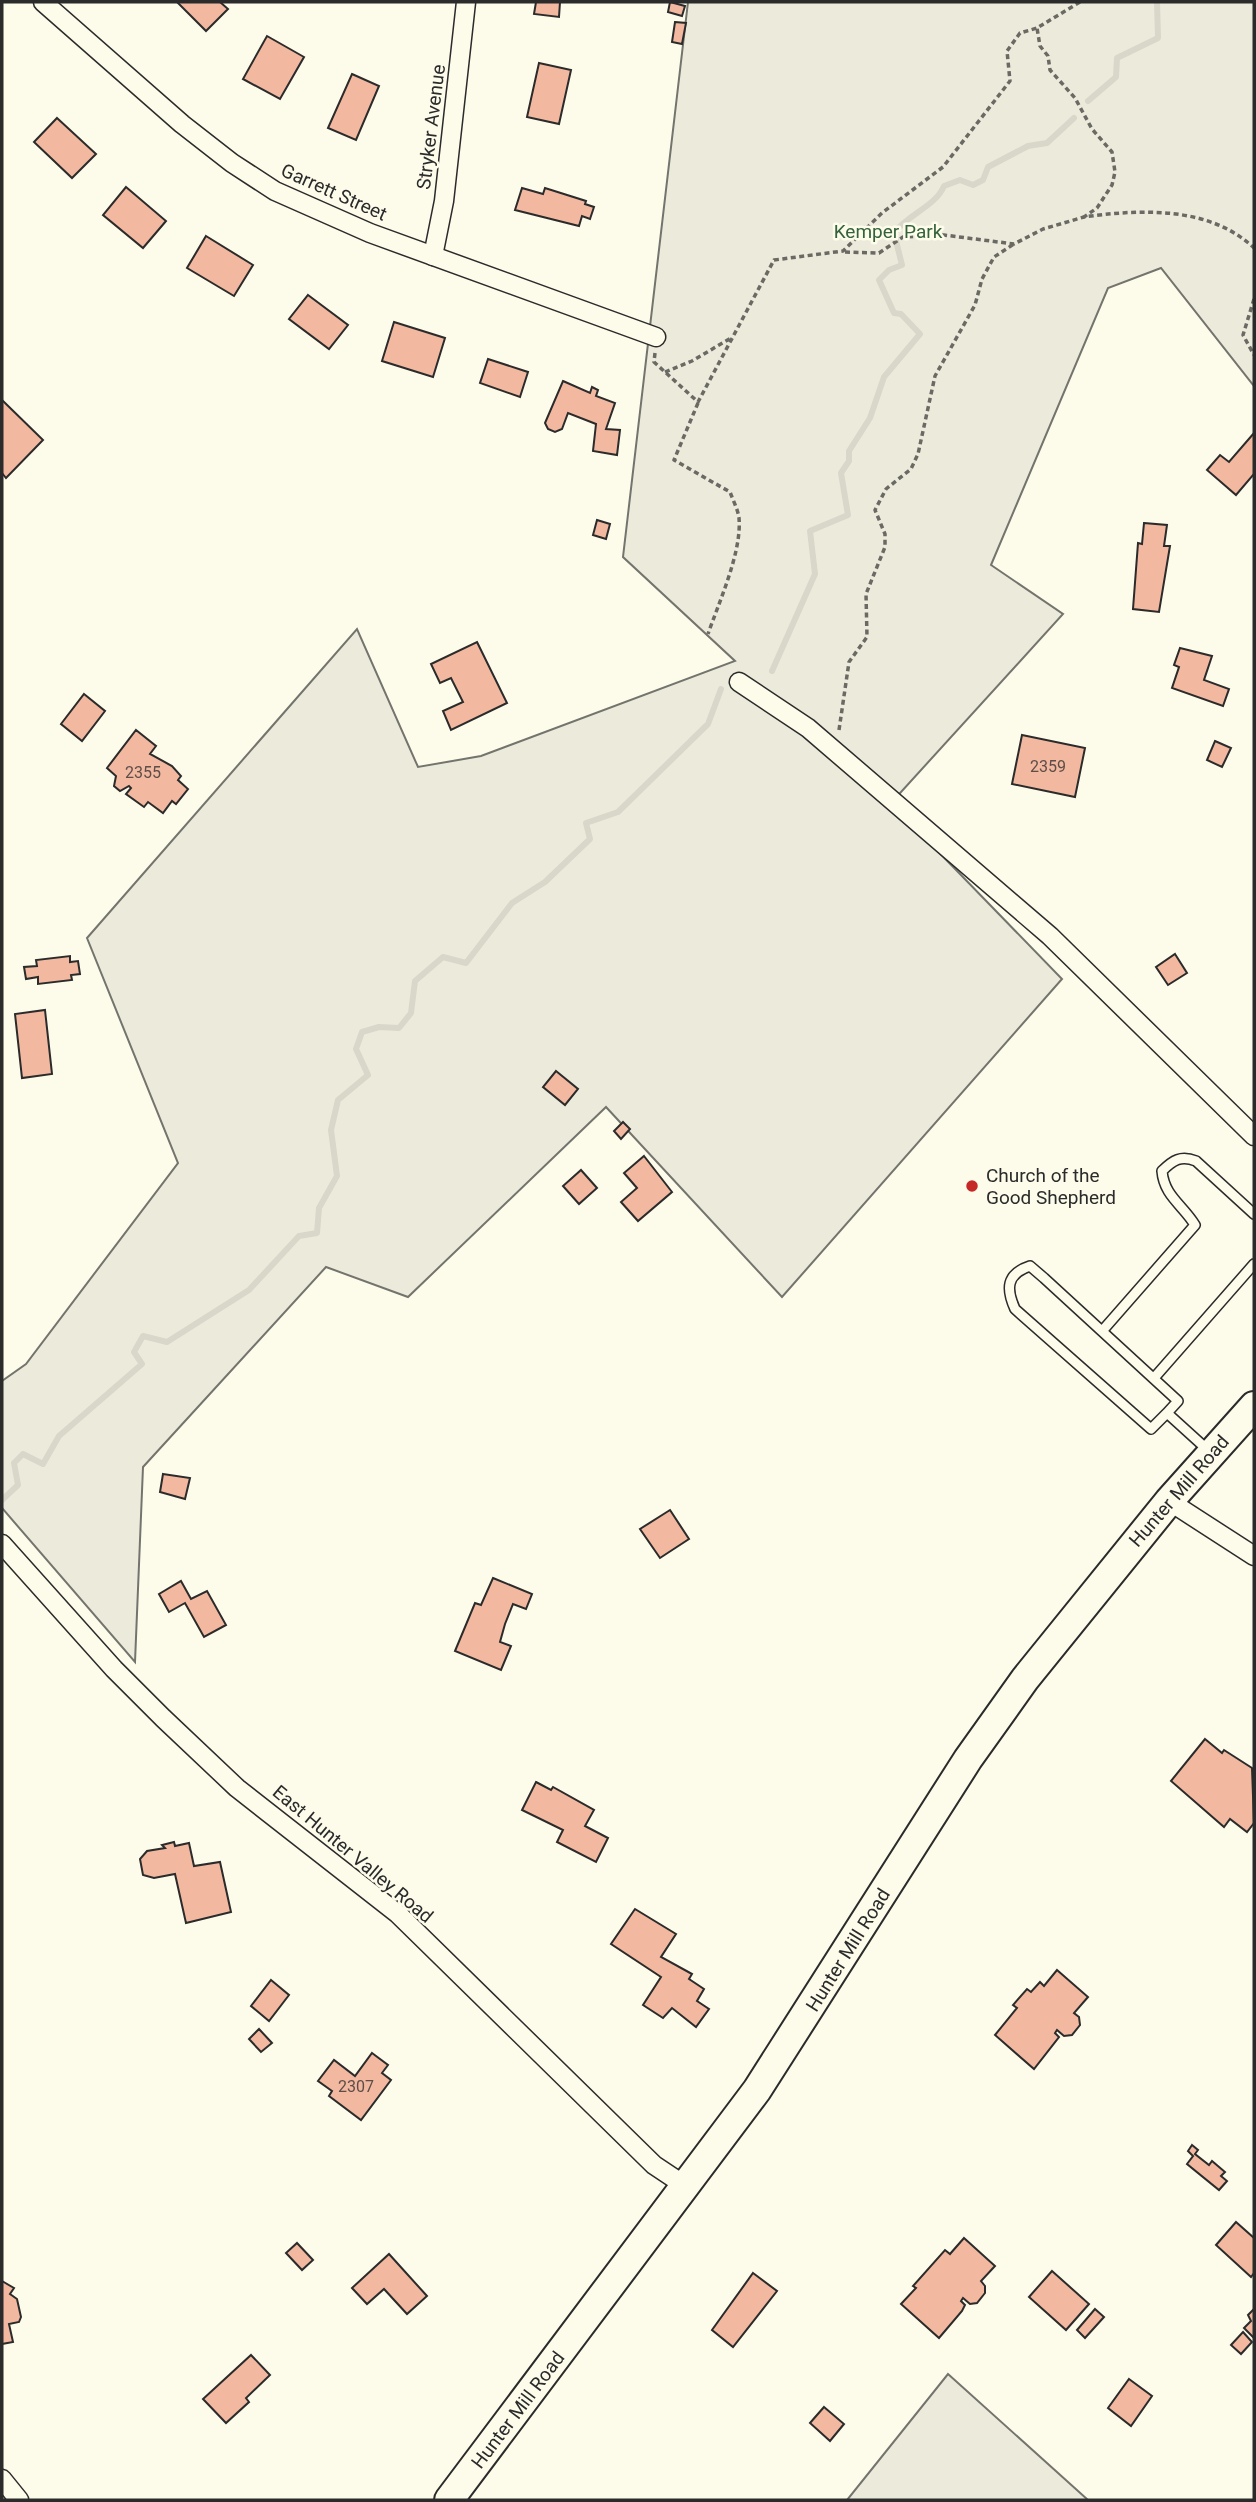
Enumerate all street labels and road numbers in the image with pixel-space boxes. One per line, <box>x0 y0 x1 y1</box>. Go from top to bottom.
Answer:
street label: Stryker Avenue <box>412 63 450 191</box>
street label: Garrett Street <box>278 158 390 226</box>
street label: Hunter Mill Road <box>1124 1430 1234 1552</box>
street label: East Hunter Valley Road <box>268 1780 438 1928</box>
street label: Hunter Mill Road <box>801 1884 895 2016</box>
street label: Hunter Mill Road <box>466 2347 570 2473</box>

